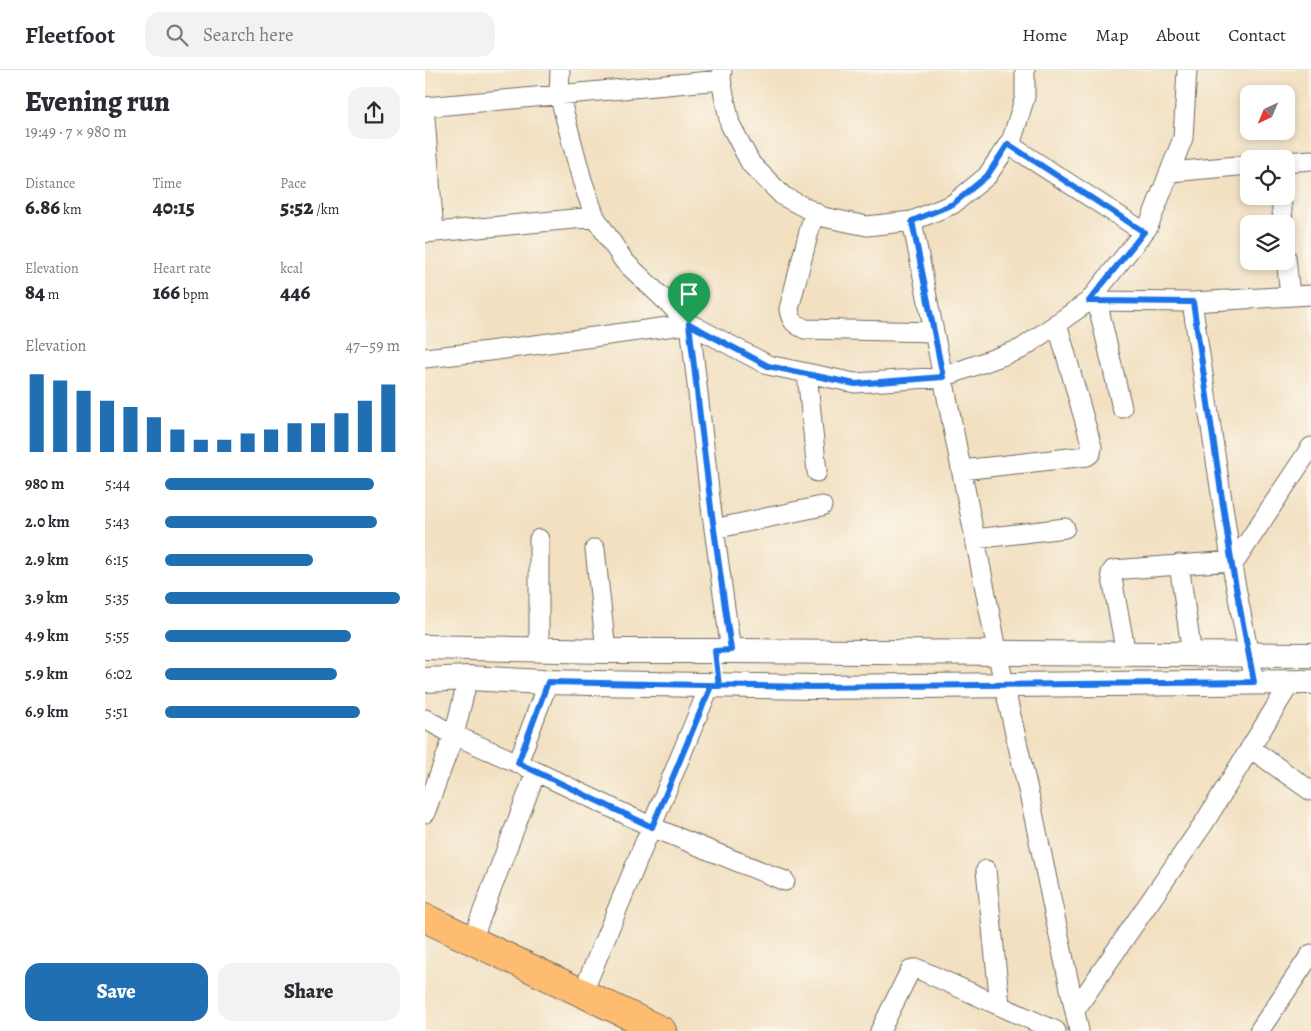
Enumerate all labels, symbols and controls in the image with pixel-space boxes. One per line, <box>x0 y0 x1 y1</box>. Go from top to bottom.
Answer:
search box <box>145 12 495 57</box>
text: Fleetfoot <box>25 19 115 51</box>
icon: search <box>163 21 191 49</box>
text: Search here <box>203 22 293 48</box>
text: Home <box>1022 23 1067 47</box>
text: Map <box>1095 23 1128 47</box>
text: About <box>1156 23 1200 47</box>
text: Contact <box>1228 23 1286 47</box>
text: Evening run <box>25 83 170 121</box>
north arrow <box>1240 85 1295 140</box>
map controls <box>1240 85 1295 270</box>
button: share <box>348 87 400 139</box>
text: 19:49 · 7 × 980 m <box>25 121 127 143</box>
button: locate <box>1240 150 1295 205</box>
text: Distance <box>25 174 75 193</box>
text: Time <box>153 174 182 193</box>
text: Pace <box>280 174 306 193</box>
text: 6.86 <box>25 193 60 221</box>
text: 40:15 <box>153 193 195 221</box>
text: 5:52 <box>280 193 313 221</box>
text: km <box>60 200 82 219</box>
text: /km <box>313 200 339 219</box>
button: layers <box>1240 215 1295 270</box>
text: Elevation <box>25 259 79 278</box>
text: Heart rate <box>153 259 211 278</box>
text: kcal <box>280 259 303 278</box>
pin <box>668 273 710 324</box>
text: 84 <box>25 278 45 306</box>
text: 166 <box>153 278 180 306</box>
text: 446 <box>280 278 310 306</box>
icon: arrive <box>675 280 703 308</box>
text: m <box>45 285 60 304</box>
text: bpm <box>180 285 209 304</box>
text: Elevation <box>25 335 86 357</box>
text: 47–59 m <box>346 335 400 357</box>
text: 980 m <box>25 473 64 495</box>
text: 5:44 <box>105 473 130 495</box>
text: 2.0 km <box>25 511 70 533</box>
text: 5:43 <box>105 511 130 533</box>
text: 2.9 km <box>25 549 69 571</box>
text: 6:15 <box>105 549 129 571</box>
text: 3.9 km <box>25 587 68 609</box>
text: 5:35 <box>105 587 129 609</box>
text: 4.9 km <box>25 625 69 647</box>
text: 5:55 <box>105 625 129 647</box>
text: 5.9 km <box>25 663 68 685</box>
text: 6:02 <box>105 663 132 685</box>
text: 6.9 km <box>25 701 69 723</box>
text: 5:51 <box>105 701 128 723</box>
button: Save <box>25 963 208 1021</box>
button: Share <box>218 963 400 1021</box>

